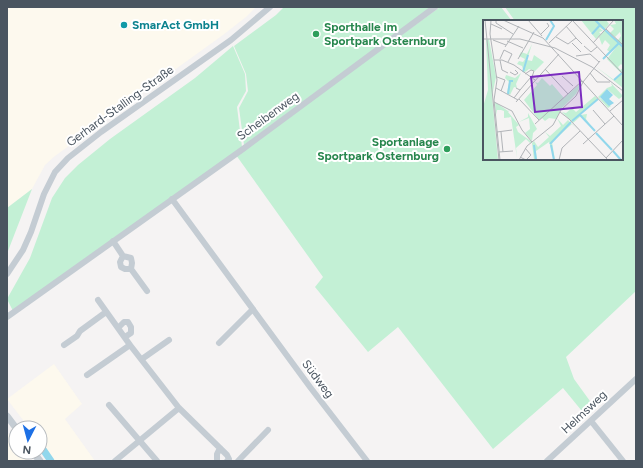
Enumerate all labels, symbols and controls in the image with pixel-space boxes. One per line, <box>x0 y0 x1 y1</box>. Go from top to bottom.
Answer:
place label: SmarAct GmbH <box>132 18 219 32</box>
marker: SmarAct GmbH <box>119 20 129 30</box>
place label: Sporthalle im Sportpark Osternburg <box>324 20 446 48</box>
inset map <box>483 20 623 160</box>
marker: Sporthalle im Sportpark Osternburg <box>311 29 321 39</box>
street label: Gerhard-Stalling-Straße <box>64 62 177 150</box>
street label: Scheibenweg <box>234 89 302 143</box>
place label: Sportanlage Sportpark Osternburg <box>317 135 439 163</box>
marker: Sportanlage Sportpark Osternburg <box>442 144 452 154</box>
street label: Südweg <box>299 357 337 401</box>
street label: Helmsweg <box>558 387 610 437</box>
north arrow <box>8 420 48 460</box>
text: N <box>22 443 32 456</box>

